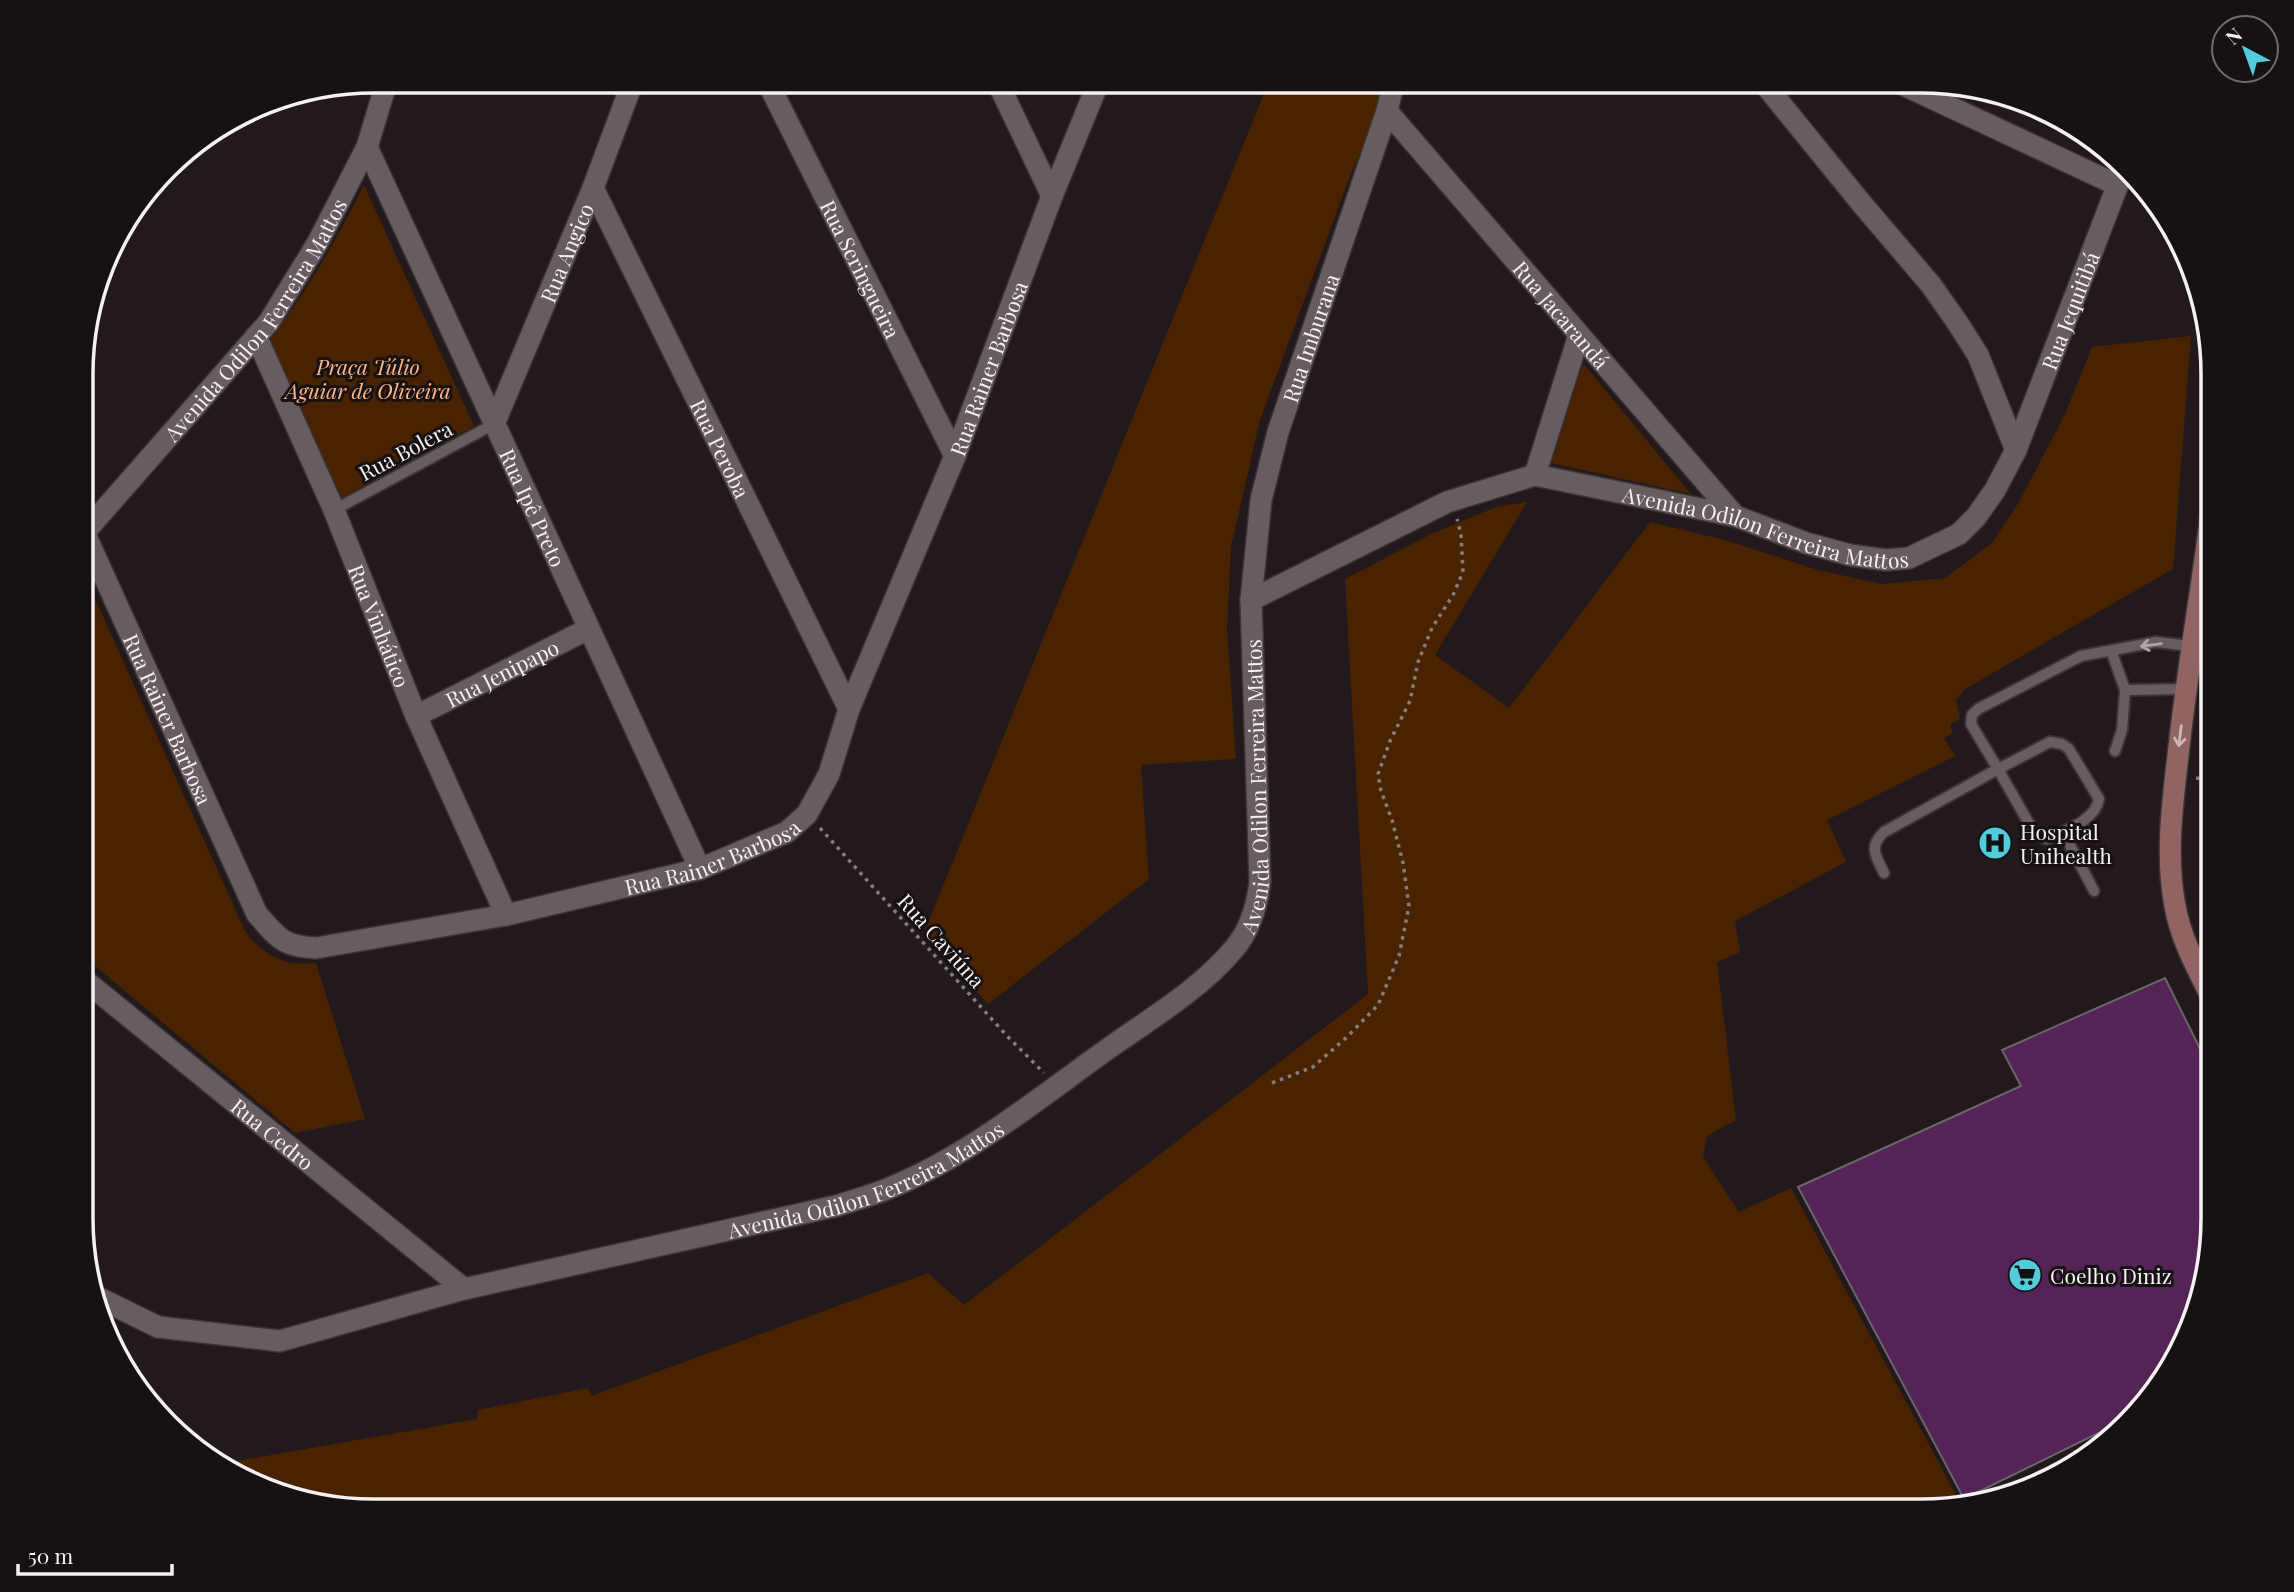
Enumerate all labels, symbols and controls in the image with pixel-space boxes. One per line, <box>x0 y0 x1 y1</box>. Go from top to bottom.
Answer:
north arrow <box>2210 14 2280 84</box>
text: N <box>2219 21 2247 50</box>
street label: Avenida Odilon Ferreira Mattos <box>157 193 352 447</box>
street label: Rua Seringueira <box>815 195 908 343</box>
street label: Rua Angico <box>533 199 599 306</box>
street label: Rua Jequitibá <box>2034 247 2105 374</box>
street label: Rua Jacarandá <box>1507 254 1616 375</box>
street label: Rua Imburana <box>1275 269 1345 406</box>
street label: Rua Rainer Barbosa <box>942 276 1033 460</box>
park label: Praça Túlio Aguiar de Oliveira <box>283 352 451 404</box>
street label: Rua Peroba <box>685 394 757 503</box>
street label: Rua Bolera <box>353 413 457 486</box>
street label: Rua Ipê Preto <box>494 444 573 571</box>
street label: Avenida Odilon Ferreira Mattos <box>1619 479 1910 574</box>
street label: Rua Vinhático <box>343 560 417 691</box>
street label: Rua Rainer Barbosa <box>118 629 220 809</box>
street label: Rua Jenipapo <box>440 632 563 713</box>
one-way arrow <box>2140 638 2163 651</box>
street label: Avenida Odilon Ferreira Mattos <box>1233 639 1274 938</box>
one-way arrow <box>2173 725 2186 747</box>
street label: Rua Rainer Barbosa <box>622 813 806 900</box>
place label: Hospital Unihealth <box>2020 817 2113 869</box>
hospital icon: Hospital Unihealth <box>1976 824 2014 862</box>
street label: Rua Caviúna <box>892 887 992 993</box>
street label: Rua Cedro <box>226 1092 320 1176</box>
street label: Avenida Odilon Ferreira Mattos <box>724 1114 1009 1244</box>
supermarket icon: Coelho Diniz <box>2006 1256 2044 1294</box>
place label: Coelho Diniz <box>2050 1261 2172 1289</box>
scale bar <box>18 1532 172 1576</box>
text: 50 m <box>28 1541 74 1569</box>

